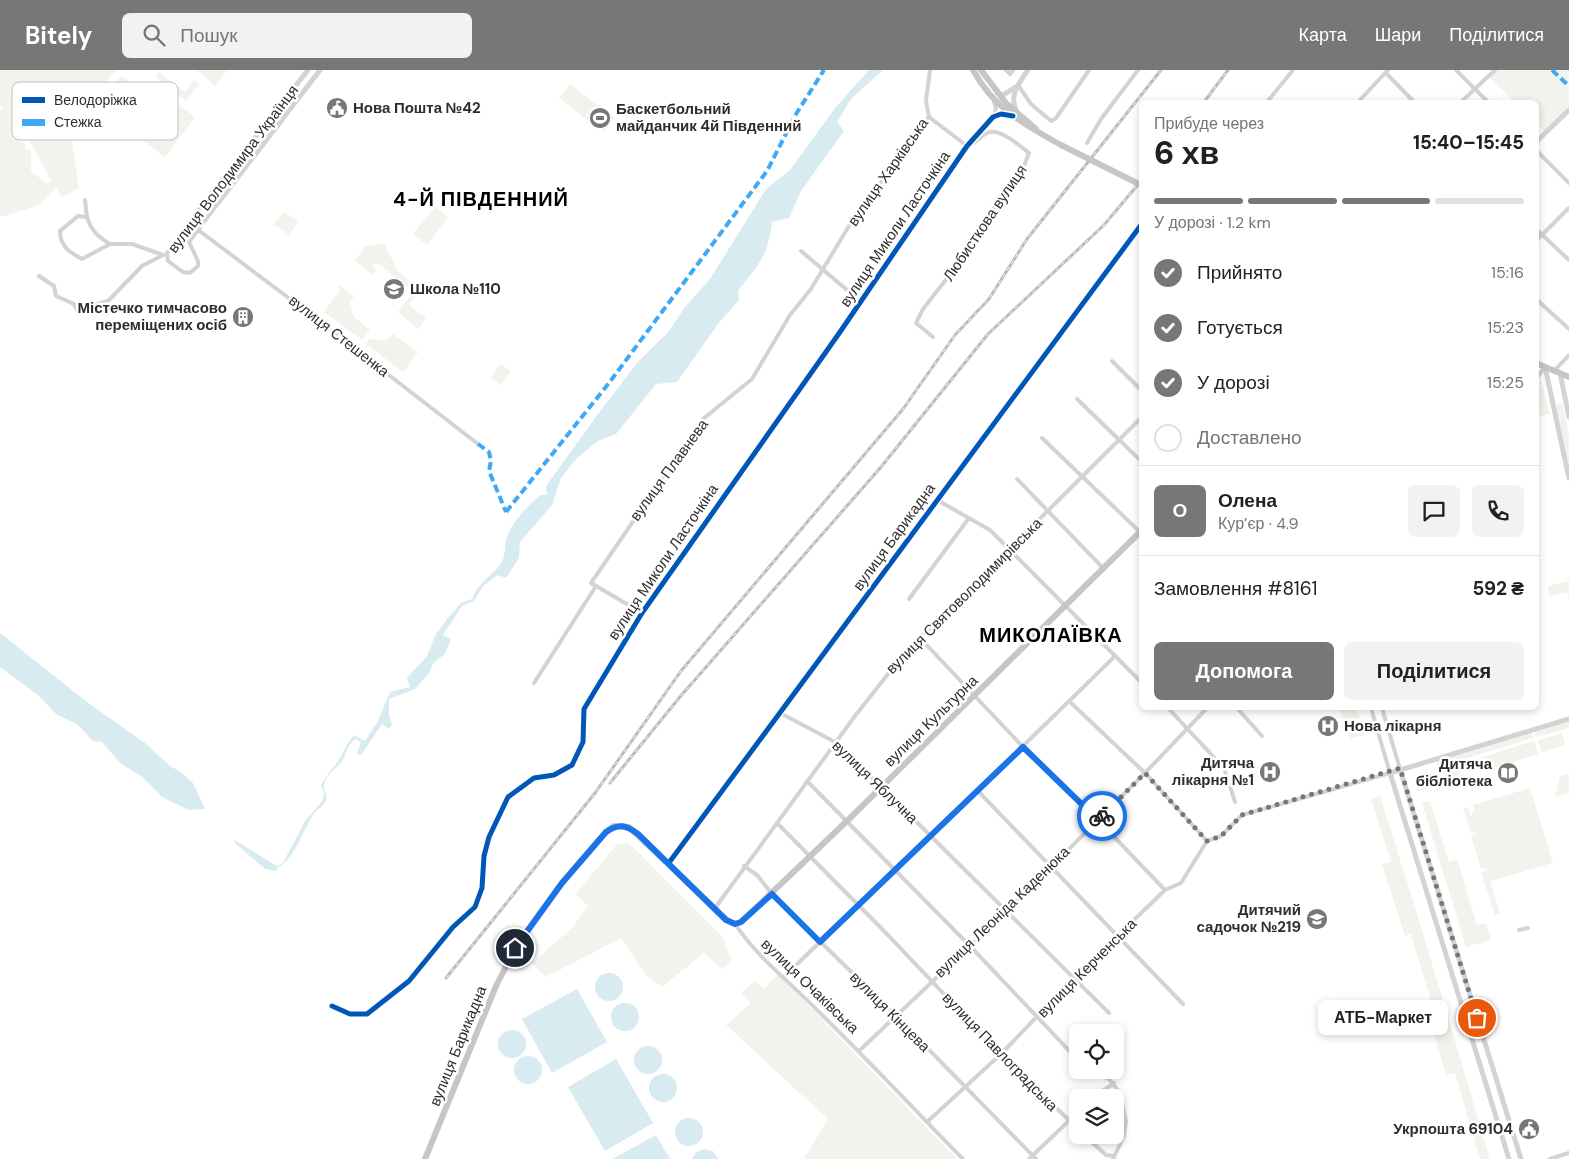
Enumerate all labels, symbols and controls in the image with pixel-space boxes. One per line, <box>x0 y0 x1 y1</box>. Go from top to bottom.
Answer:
search box <box>122 13 472 58</box>
text: Bitely <box>25 20 92 51</box>
icon: search <box>140 21 168 49</box>
text: Пошук <box>180 23 238 48</box>
text: Карта <box>1299 23 1347 47</box>
text: Шари <box>1375 23 1421 47</box>
text: Поділитися <box>1449 23 1544 47</box>
street label: вулиця Володимира Українця <box>163 81 303 257</box>
legend <box>12 82 178 140</box>
text: Велодоріжка <box>54 91 137 109</box>
public building icon: Нова Пошта №42 <box>325 96 349 120</box>
place label: Нова Пошта №42 <box>353 98 481 118</box>
place label: Баскетбольний майданчик 4й Південний <box>616 99 801 136</box>
sports icon: Баскетбольний майданчик 4й Південний <box>588 106 612 130</box>
text: Стежка <box>54 113 102 131</box>
street label: вулиця Харківська <box>843 113 933 230</box>
text: Прибуде через <box>1154 113 1264 134</box>
text: 15:40–15:45 <box>1413 130 1524 155</box>
text: 6 хв <box>1154 132 1219 174</box>
street label: вулиця Миколи Ласточкіна <box>835 147 955 311</box>
street label: Любисткова вулиця <box>939 161 1031 285</box>
district label: 4-Й ПІВДЕННИЙ <box>393 186 569 212</box>
text: У дорозі · 1.2 km <box>1154 212 1271 233</box>
icon: check <box>1154 259 1182 287</box>
text: Прийнято <box>1197 260 1282 285</box>
text: 15:16 <box>1491 262 1524 283</box>
school or university icon: Школа №110 <box>382 277 406 301</box>
place label: Школа №110 <box>410 279 501 299</box>
street label: вулиця Стешенка <box>285 290 394 382</box>
place label: Містечко тимчасово переміщених осіб <box>78 298 227 335</box>
building icon: Містечко тимчасово переміщених осіб <box>231 305 255 329</box>
icon: check <box>1154 314 1182 342</box>
text: Готується <box>1197 315 1283 340</box>
text: 15:23 <box>1487 317 1524 338</box>
icon: check <box>1154 369 1182 397</box>
text: У дорозі <box>1197 370 1270 395</box>
text: 15:25 <box>1487 372 1524 393</box>
street label: вулиця Плавнева <box>625 415 713 525</box>
text: Доставлено <box>1197 425 1302 450</box>
street label: вулиця Барикадна <box>848 479 940 595</box>
street label: вулиця Миколи Ласточкіна <box>603 480 723 644</box>
button: chat <box>1408 485 1460 537</box>
button: phone <box>1472 485 1524 537</box>
text: Олена <box>1218 488 1277 513</box>
text: О <box>1173 498 1187 523</box>
street label: вулиця Святоволодимирівська <box>882 513 1047 678</box>
text: Кур’єр · 4.9 <box>1218 513 1299 534</box>
text: Замовлення #8161 <box>1154 576 1318 601</box>
text: 592 ₴ <box>1473 576 1524 601</box>
district label: МИКОЛАЇВКА <box>979 622 1123 648</box>
button: Допомога <box>1154 642 1334 700</box>
button: Поділитися <box>1344 642 1524 700</box>
street label: вулиця Культурна <box>880 671 983 771</box>
hospital icon: Нова лікарня <box>1316 714 1340 738</box>
place label: Нова лікарня <box>1344 716 1441 736</box>
street label: вулиця Яблучна <box>828 736 923 829</box>
place label: Дитяча лікарня №1 <box>1172 753 1255 790</box>
place label: Дитяча бібліотека <box>1416 754 1493 791</box>
hospital icon: Дитяча лікарня №1 <box>1258 760 1282 784</box>
library icon: Дитяча бібліотека <box>1496 761 1520 785</box>
courier <box>1077 791 1127 841</box>
icon: bike <box>1088 802 1116 830</box>
street label: вулиця Леоніда Каденюка <box>930 842 1074 982</box>
place label: Дитячий садочок №219 <box>1197 900 1301 937</box>
school or university icon: Дитячий садочок №219 <box>1305 907 1329 931</box>
street label: вулиця Керченська <box>1033 914 1141 1022</box>
pin <box>494 927 536 969</box>
icon: home <box>501 934 529 962</box>
street label: вулиця Очаківська <box>757 934 864 1038</box>
street label: вулиця Кінцева <box>845 967 935 1057</box>
street label: вулиця Барикадна <box>425 982 492 1109</box>
street label: вулиця Павлоградська <box>938 988 1063 1116</box>
pin <box>1456 997 1498 1039</box>
callout: АТБ-Маркет <box>1317 1000 1447 1036</box>
icon: bag <box>1463 1004 1491 1032</box>
text: АТБ-Маркет <box>1334 1007 1432 1028</box>
map controls <box>1069 1024 1124 1144</box>
button: locate <box>1069 1024 1124 1079</box>
button: layers <box>1069 1089 1124 1144</box>
public building icon: Укрпошта 69104 <box>1517 1117 1541 1141</box>
place label: Укрпошта 69104 <box>1393 1119 1513 1139</box>

